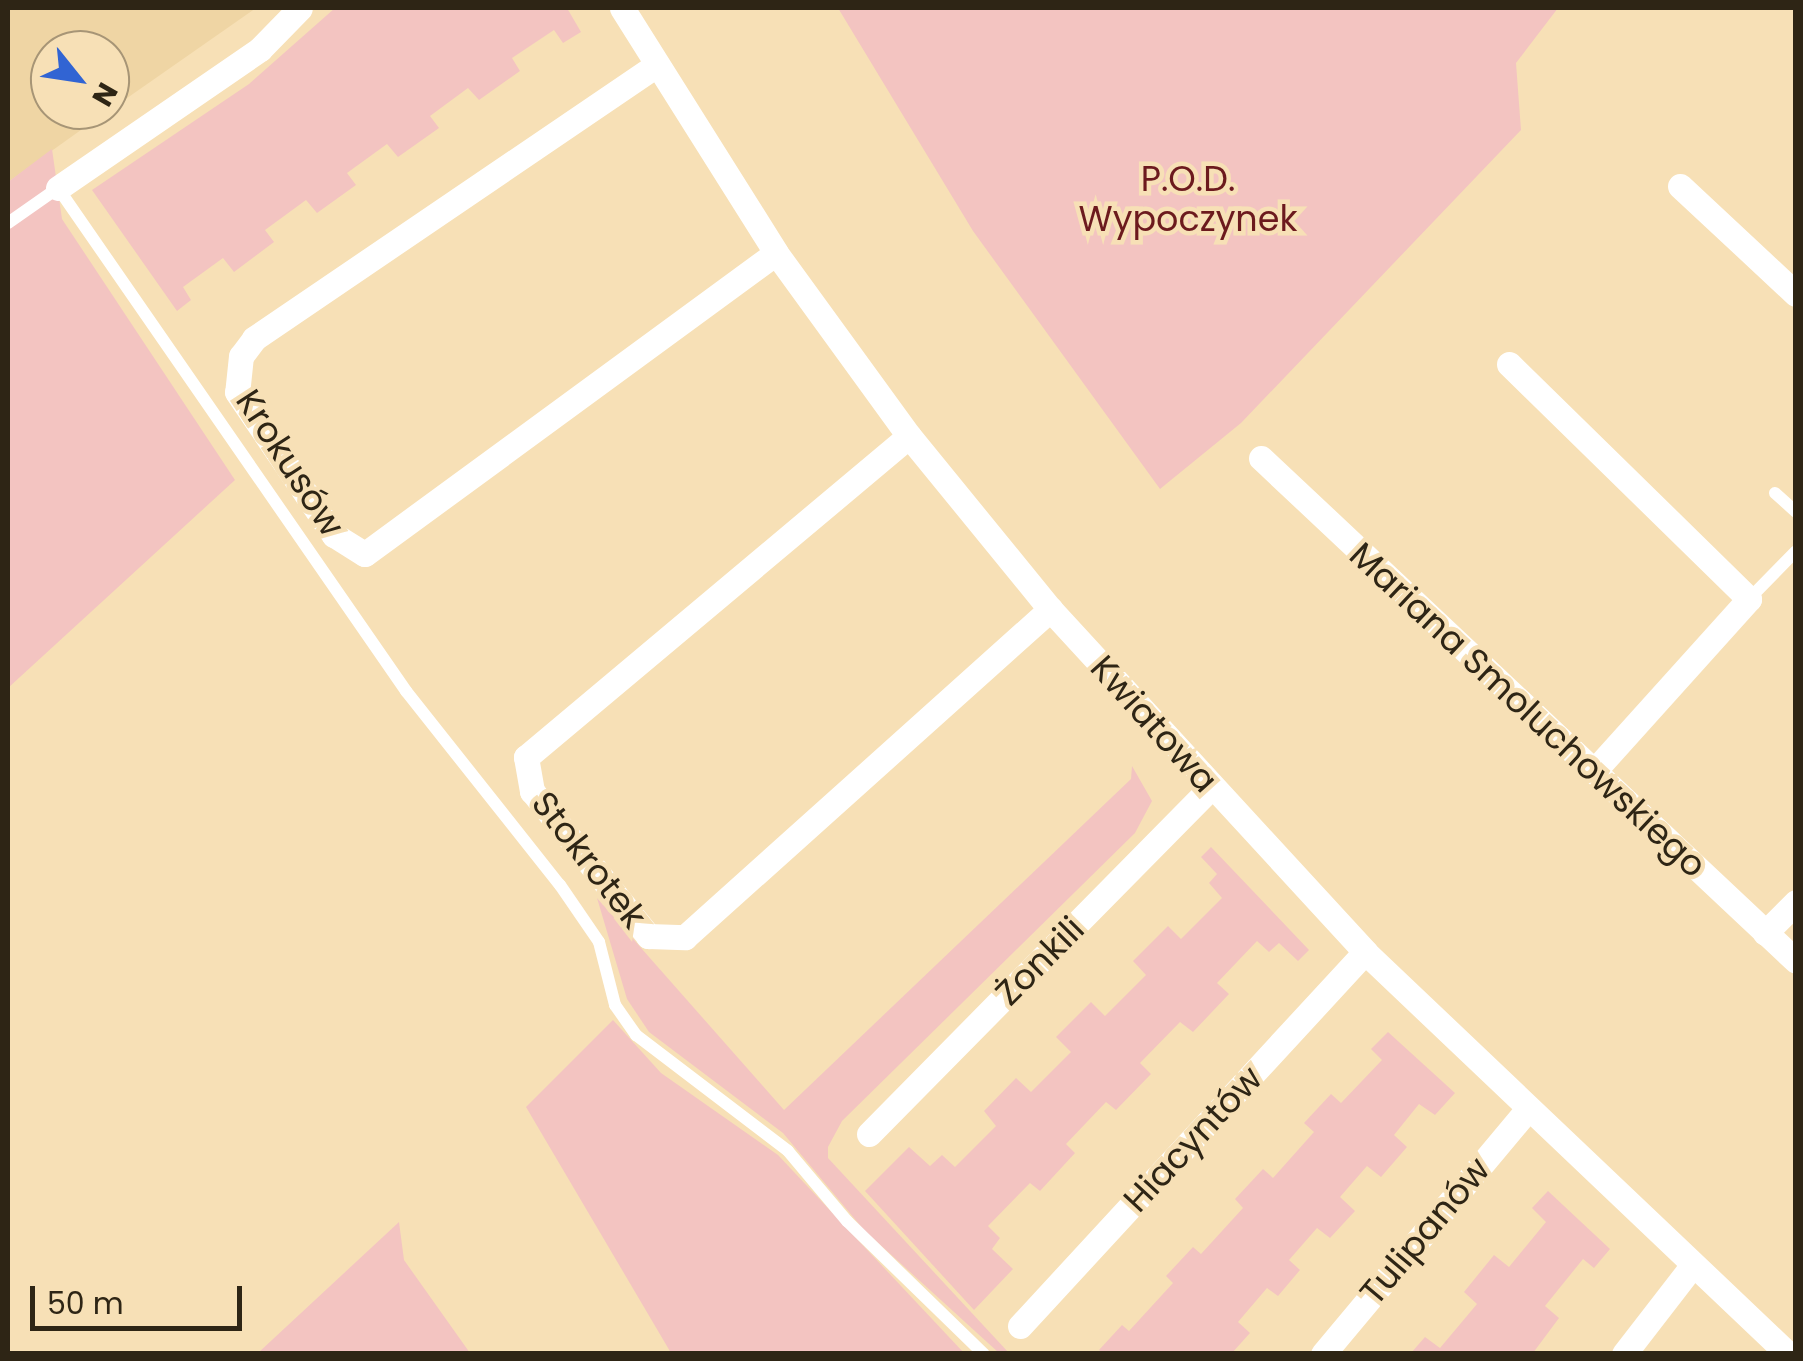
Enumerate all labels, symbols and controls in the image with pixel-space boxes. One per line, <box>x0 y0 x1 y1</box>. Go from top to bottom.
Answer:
north arrow <box>30 30 130 130</box>
text: N <box>83 75 127 113</box>
park label: P.O.D. Wypoczynek <box>1079 158 1297 240</box>
street label: Krokusów <box>227 382 353 544</box>
street label: Mariana Smoluchowskiego <box>1341 534 1715 886</box>
street label: Kwiatowa <box>1082 647 1226 801</box>
street label: Stokrotek <box>523 783 655 937</box>
street label: Żonkili <box>987 908 1093 1014</box>
street label: Hiacyntów <box>1115 1058 1271 1220</box>
street label: Tulipanów <box>1351 1149 1499 1313</box>
scale bar <box>35 1266 248 1328</box>
text: 50 m <box>47 1282 124 1325</box>

